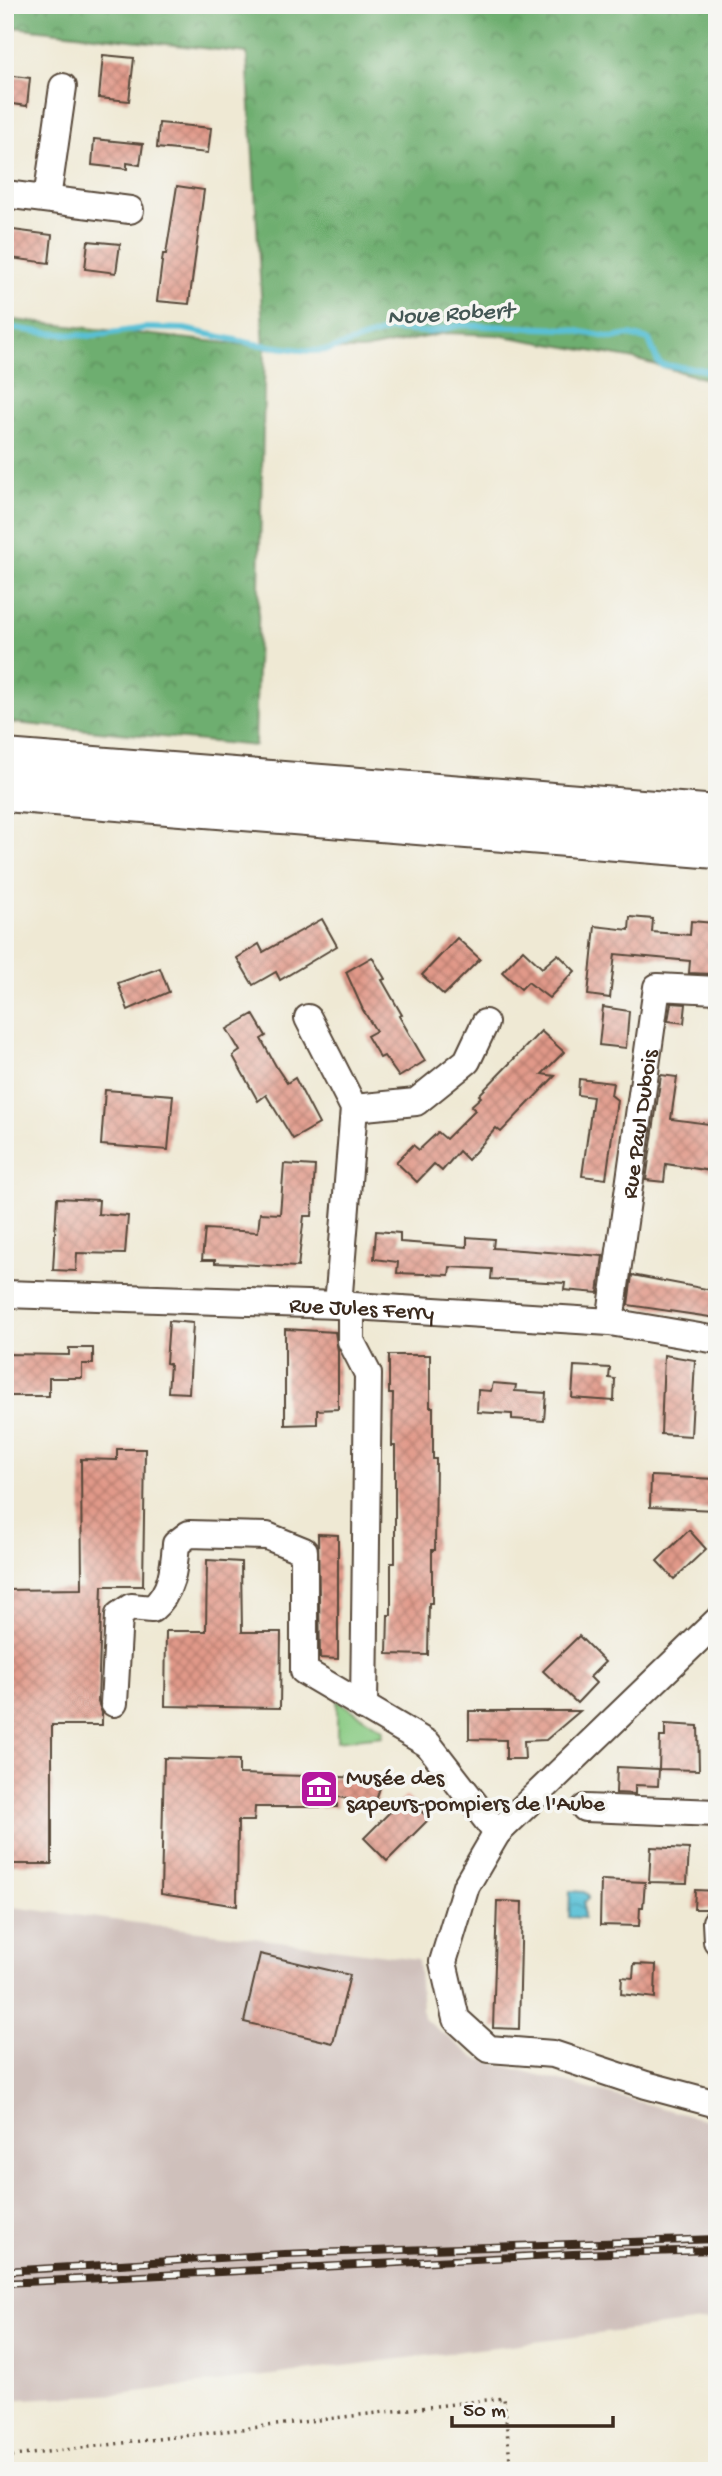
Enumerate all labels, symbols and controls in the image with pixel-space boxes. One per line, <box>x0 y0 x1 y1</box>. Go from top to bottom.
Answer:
water label: Noue Robert <box>387 298 518 333</box>
street label: Rue Paul Dubois <box>617 1048 665 1201</box>
street label: Rue Jules Ferry <box>289 1293 435 1328</box>
place label: Musée des sapeurs-pompiers de l'Aube <box>346 1766 606 1819</box>
museum icon: Musée des sapeurs-pompiers de l'Aube <box>298 1768 340 1810</box>
scale bar <box>452 2385 614 2429</box>
text: 50 m <box>463 2400 506 2425</box>

